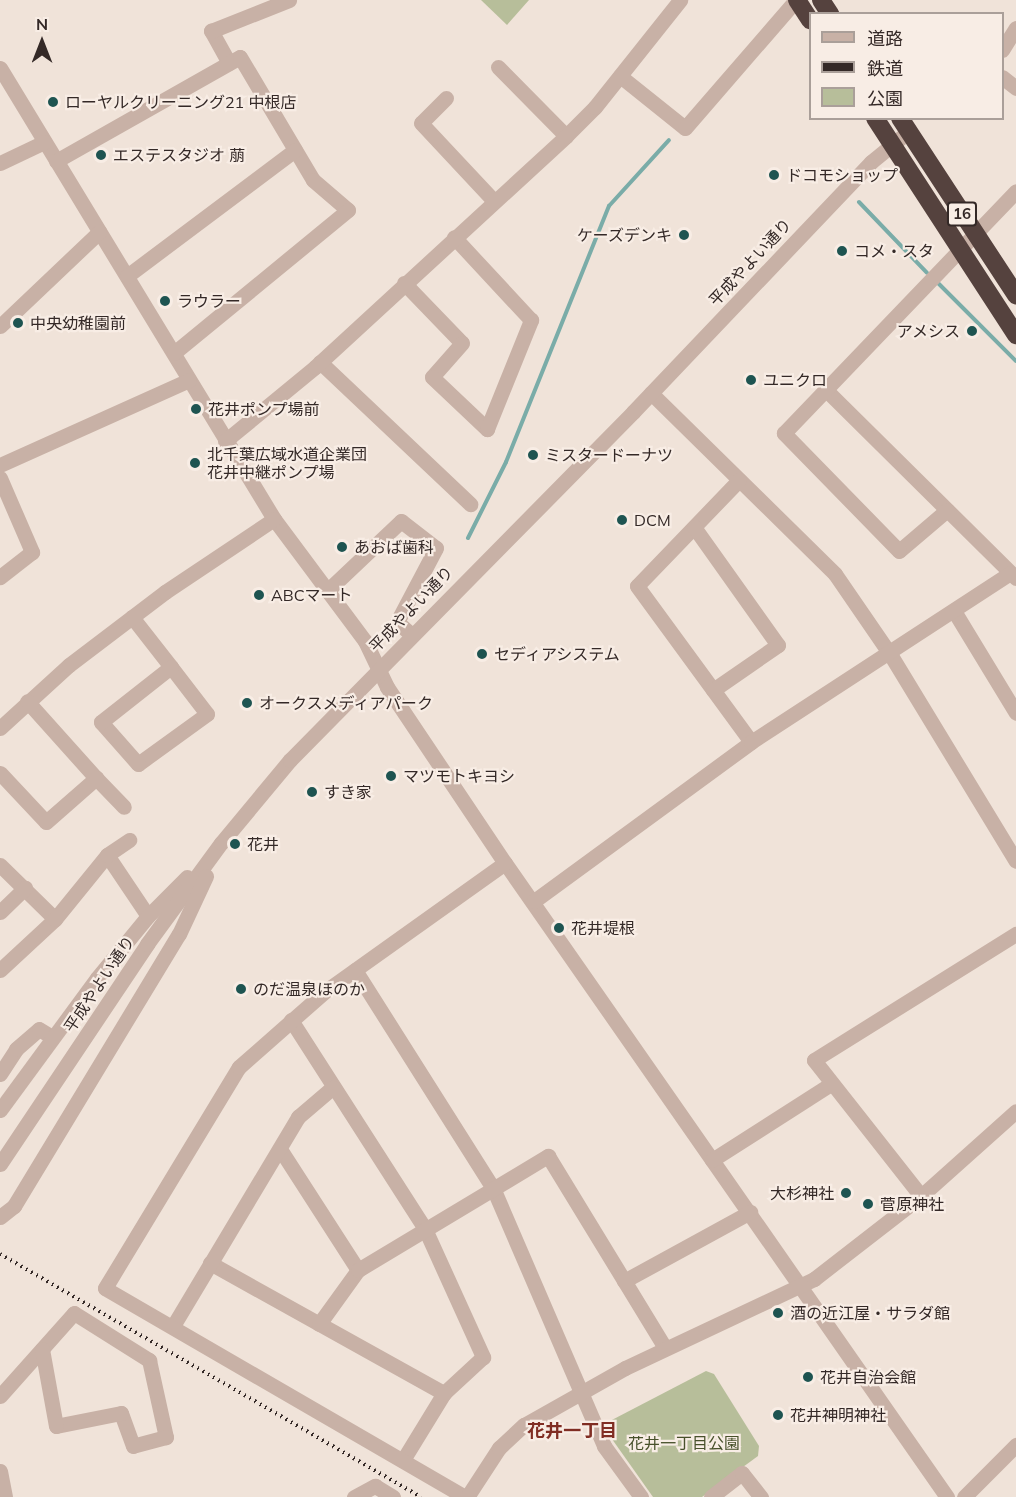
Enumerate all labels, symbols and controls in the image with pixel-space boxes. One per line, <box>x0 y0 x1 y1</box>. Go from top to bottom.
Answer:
north arrow <box>12 12 72 72</box>
legend <box>809 12 1004 120</box>
text: N <box>36 14 48 34</box>
text: 道路 <box>867 27 903 50</box>
text: 鉄道 <box>867 57 903 80</box>
text: 公園 <box>867 87 903 110</box>
place label: ローヤルクリーニング21 中根店 <box>65 92 296 112</box>
marker: ローヤルクリーニング21 中根店 <box>46 95 60 109</box>
place label: エステスタジオ 萠 <box>113 145 245 165</box>
marker: エステスタジオ 萠 <box>94 148 108 162</box>
place label: ドコモショップ <box>786 165 898 185</box>
marker: ドコモショップ <box>767 168 781 182</box>
road number: 16 <box>947 202 977 226</box>
street label: 平成やよい通り <box>705 214 795 310</box>
place label: ケーズデンキ <box>576 225 672 245</box>
marker: ケーズデンキ <box>677 228 691 242</box>
place label: コメ・スタ <box>854 241 934 261</box>
marker: コメ・スタ <box>835 244 849 258</box>
place label: ラウラー <box>177 291 241 311</box>
marker: ラウラー <box>158 294 172 308</box>
place label: 中央幼稚園前 <box>30 313 126 333</box>
marker: 中央幼稚園前 <box>11 316 25 330</box>
place label: アメシス <box>896 321 960 341</box>
marker: アメシス <box>965 324 979 338</box>
place label: ユニクロ <box>763 370 827 390</box>
marker: ユニクロ <box>744 373 758 387</box>
place label: 花井ポンプ場前 <box>208 399 320 419</box>
marker: 花井ポンプ場前 <box>189 402 203 416</box>
place label: 北千葉広域水道企業団 花井中継ポンプ場 <box>207 444 367 482</box>
place label: ミスタードーナツ <box>545 445 673 465</box>
marker: ミスタードーナツ <box>526 448 540 462</box>
marker: 北千葉広域水道企業団 花井中継ポンプ場 <box>188 456 202 470</box>
place label: DCM <box>634 510 671 530</box>
marker: DCM <box>615 513 629 527</box>
place label: あおば歯科 <box>354 537 434 557</box>
marker: あおば歯科 <box>335 540 349 554</box>
street label: 平成やよい通り <box>365 562 457 656</box>
place label: ABCマート <box>271 585 353 605</box>
marker: ABCマート <box>252 588 266 602</box>
place label: セディアシステム <box>494 644 622 664</box>
marker: セディアシステム <box>475 647 489 661</box>
place label: オークスメディアパーク <box>259 693 435 713</box>
marker: オークスメディアパーク <box>240 696 254 710</box>
place label: マツモトキヨシ <box>403 766 515 786</box>
marker: マツモトキヨシ <box>384 769 398 783</box>
place label: すき家 <box>324 782 372 802</box>
marker: すき家 <box>305 785 319 799</box>
place label: 花井 <box>247 834 279 854</box>
marker: 花井 <box>228 837 242 851</box>
place label: 花井堤根 <box>571 918 635 938</box>
marker: 花井堤根 <box>552 921 566 935</box>
street label: 平成やよい通り <box>60 932 138 1036</box>
place label: のだ温泉ほのか <box>253 979 365 999</box>
marker: のだ温泉ほのか <box>234 982 248 996</box>
place label: 大杉神社 <box>770 1183 834 1203</box>
marker: 大杉神社 <box>839 1186 853 1200</box>
place label: 菅原神社 <box>880 1194 944 1214</box>
marker: 菅原神社 <box>861 1197 875 1211</box>
place label: 酒の近江屋・サラダ館 <box>790 1303 950 1323</box>
marker: 酒の近江屋・サラダ館 <box>771 1306 785 1320</box>
place label: 花井自治会館 <box>820 1367 916 1387</box>
marker: 花井自治会館 <box>801 1370 815 1384</box>
place label: 花井神明神社 <box>790 1405 886 1425</box>
marker: 花井神明神社 <box>771 1408 785 1422</box>
district label: 花井一丁目 <box>527 1420 617 1442</box>
park label: 花井一丁目公園 <box>628 1433 740 1453</box>

